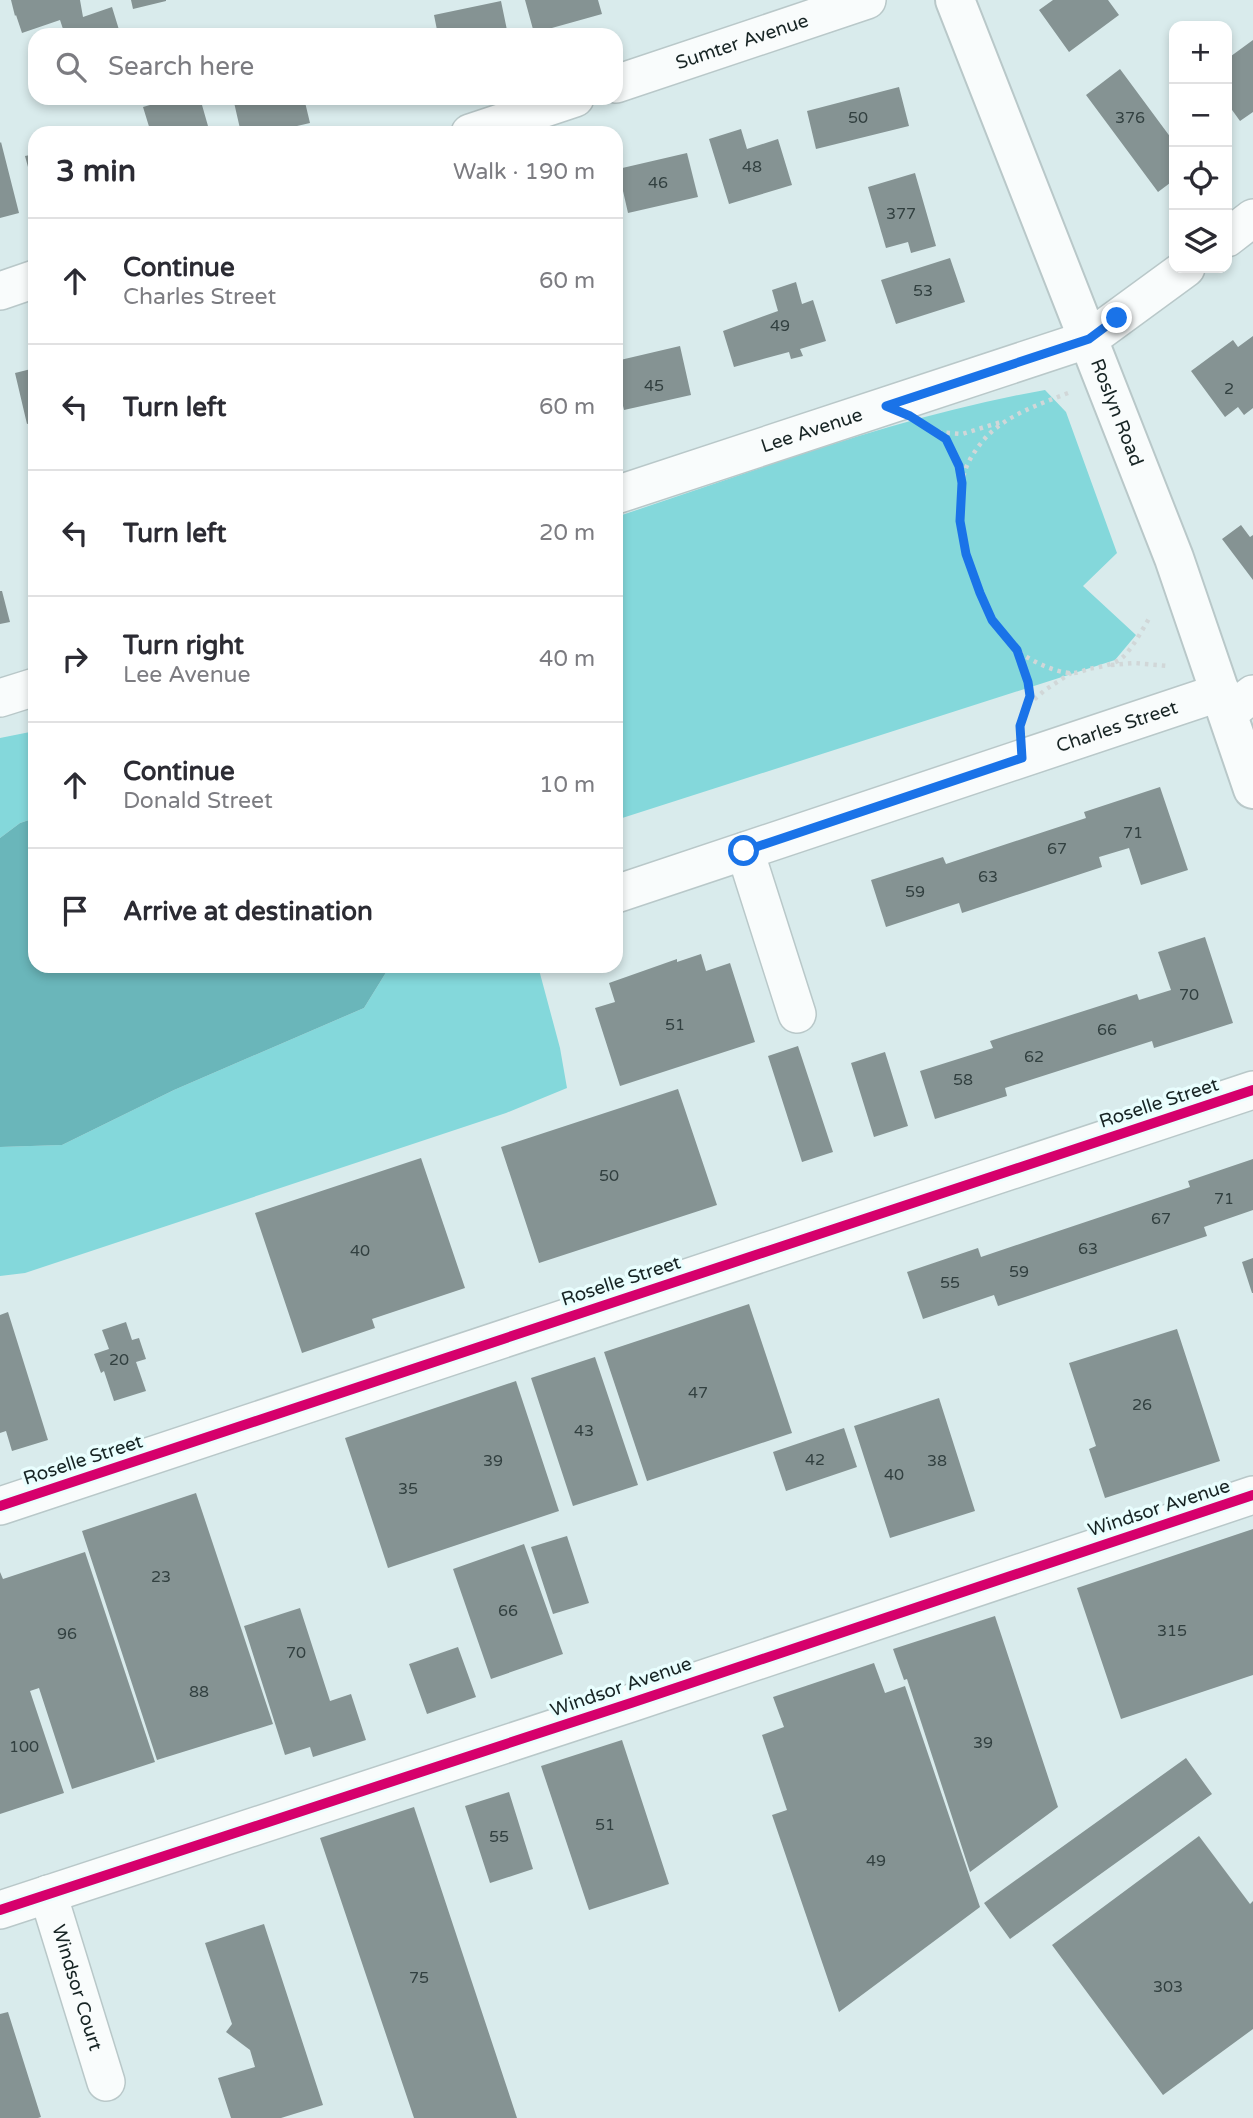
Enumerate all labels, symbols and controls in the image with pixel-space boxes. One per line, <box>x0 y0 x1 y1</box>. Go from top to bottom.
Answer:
street label: Sumter Avenue <box>673 9 811 74</box>
map controls <box>1169 21 1232 273</box>
button: + <box>1169 21 1232 84</box>
search box <box>28 28 623 105</box>
icon: search <box>52 48 90 86</box>
text: Search here <box>108 51 254 82</box>
button: − <box>1169 84 1232 147</box>
house number: 50 <box>848 108 868 128</box>
house number: 376 <box>1115 108 1145 128</box>
button: locate <box>1169 147 1232 210</box>
text: 3 min <box>56 153 136 190</box>
house number: 48 <box>742 157 762 177</box>
text: Walk · 190 m <box>453 158 595 186</box>
house number: 46 <box>648 173 668 193</box>
house number: 377 <box>886 204 916 224</box>
button: layers <box>1169 210 1232 273</box>
text: Continue <box>123 252 235 283</box>
icon: ahead <box>56 262 94 300</box>
text: 60 m <box>539 267 595 295</box>
house number: 53 <box>913 281 933 301</box>
text: Charles Street <box>123 283 276 311</box>
route end <box>1101 302 1132 333</box>
house number: 49 <box>770 316 790 336</box>
street label: Roslyn Road <box>1086 356 1148 469</box>
house number: 45 <box>644 376 664 396</box>
house number: 2 <box>1224 379 1234 399</box>
icon: left <box>56 388 94 426</box>
text: Turn left <box>123 392 226 423</box>
text: 60 m <box>539 393 595 421</box>
street label: Lee Avenue <box>758 404 865 457</box>
icon: left <box>56 514 94 552</box>
text: Turn left <box>123 518 226 549</box>
text: 20 m <box>539 519 595 547</box>
text: Turn right <box>123 630 244 661</box>
icon: right <box>56 640 94 678</box>
text: 40 m <box>539 645 595 673</box>
text: Lee Avenue <box>123 661 251 689</box>
street label: Charles Street <box>1053 696 1180 757</box>
text: Continue <box>123 756 235 787</box>
icon: ahead <box>56 766 94 804</box>
text: 10 m <box>539 771 595 799</box>
text: Donald Street <box>123 787 273 815</box>
house number: 71 <box>1123 823 1143 843</box>
route start <box>728 835 759 866</box>
house number: 67 <box>1047 839 1067 859</box>
house number: 63 <box>978 867 998 887</box>
house number: 59 <box>905 882 925 902</box>
icon: arrive <box>56 892 94 930</box>
text: Arrive at destination <box>123 896 373 927</box>
house number: 70 <box>1179 985 1199 1005</box>
house number: 51 <box>665 1015 685 1035</box>
house number: 66 <box>1097 1020 1117 1040</box>
house number: 62 <box>1024 1047 1044 1067</box>
house number: 58 <box>953 1070 973 1090</box>
street label: Roselle Street <box>1096 1073 1222 1133</box>
house number: 50 <box>599 1166 619 1186</box>
house number: 71 <box>1214 1189 1234 1209</box>
house number: 67 <box>1151 1209 1171 1229</box>
house number: 63 <box>1078 1239 1098 1259</box>
house number: 40 <box>350 1241 370 1261</box>
street label: Roselle Street <box>558 1251 684 1311</box>
house number: 59 <box>1009 1262 1029 1282</box>
house number: 55 <box>940 1273 960 1293</box>
house number: 20 <box>109 1350 129 1370</box>
house number: 47 <box>688 1383 708 1403</box>
house number: 26 <box>1132 1395 1152 1415</box>
house number: 43 <box>574 1421 594 1441</box>
street label: Roselle Street <box>20 1430 146 1490</box>
house number: 42 <box>805 1450 825 1470</box>
house number: 39 <box>483 1451 503 1471</box>
house number: 38 <box>927 1451 947 1471</box>
house number: 40 <box>884 1465 904 1485</box>
street label: Windsor Avenue <box>1085 1475 1233 1541</box>
house number: 35 <box>398 1479 418 1499</box>
house number: 23 <box>151 1567 171 1587</box>
house number: 66 <box>498 1601 518 1621</box>
house number: 315 <box>1157 1621 1187 1641</box>
house number: 96 <box>57 1624 77 1644</box>
house number: 70 <box>286 1643 306 1663</box>
street label: Windsor Avenue <box>547 1652 695 1722</box>
house number: 88 <box>189 1682 209 1702</box>
house number: 39 <box>973 1733 993 1753</box>
house number: 100 <box>9 1737 39 1757</box>
house number: 51 <box>595 1815 615 1835</box>
house number: 55 <box>489 1827 509 1847</box>
house number: 49 <box>866 1851 886 1871</box>
street label: Windsor Court <box>47 1922 107 2053</box>
house number: 75 <box>409 1968 429 1988</box>
house number: 303 <box>1153 1977 1183 1997</box>

